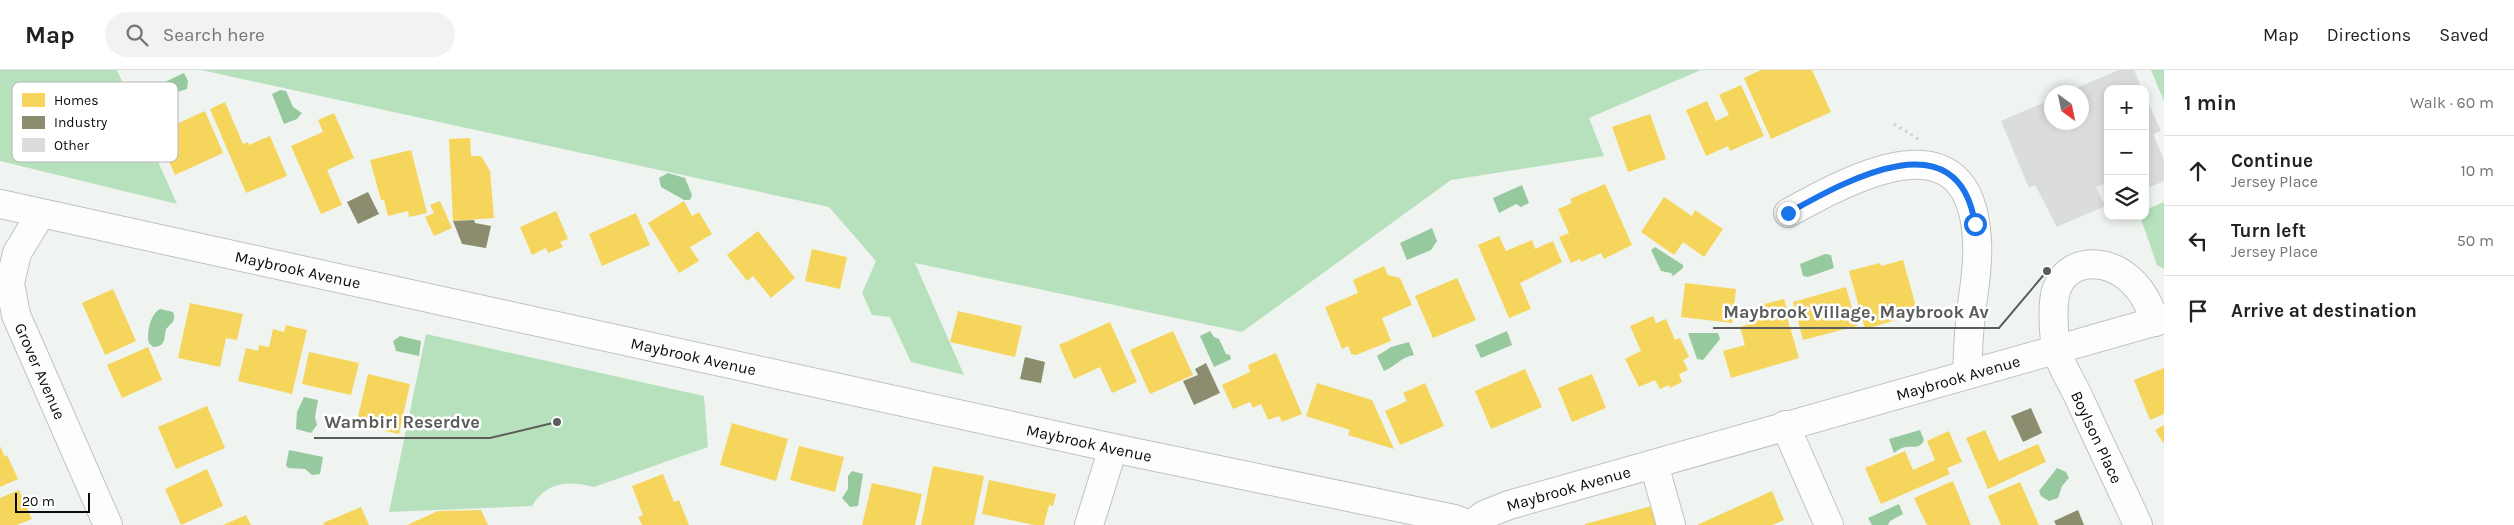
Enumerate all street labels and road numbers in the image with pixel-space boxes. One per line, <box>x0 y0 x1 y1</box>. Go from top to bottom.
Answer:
street label: Maybrook Avenue <box>233 247 362 293</box>
street label: Grover Avenue <box>11 320 70 422</box>
street label: Maybrook Avenue <box>629 334 758 380</box>
street label: Maybrook Avenue <box>1894 351 2022 405</box>
street label: Boylson Place <box>2067 388 2126 486</box>
street label: Maybrook Avenue <box>1024 420 1154 466</box>
street label: Maybrook Avenue <box>1504 462 1633 515</box>

